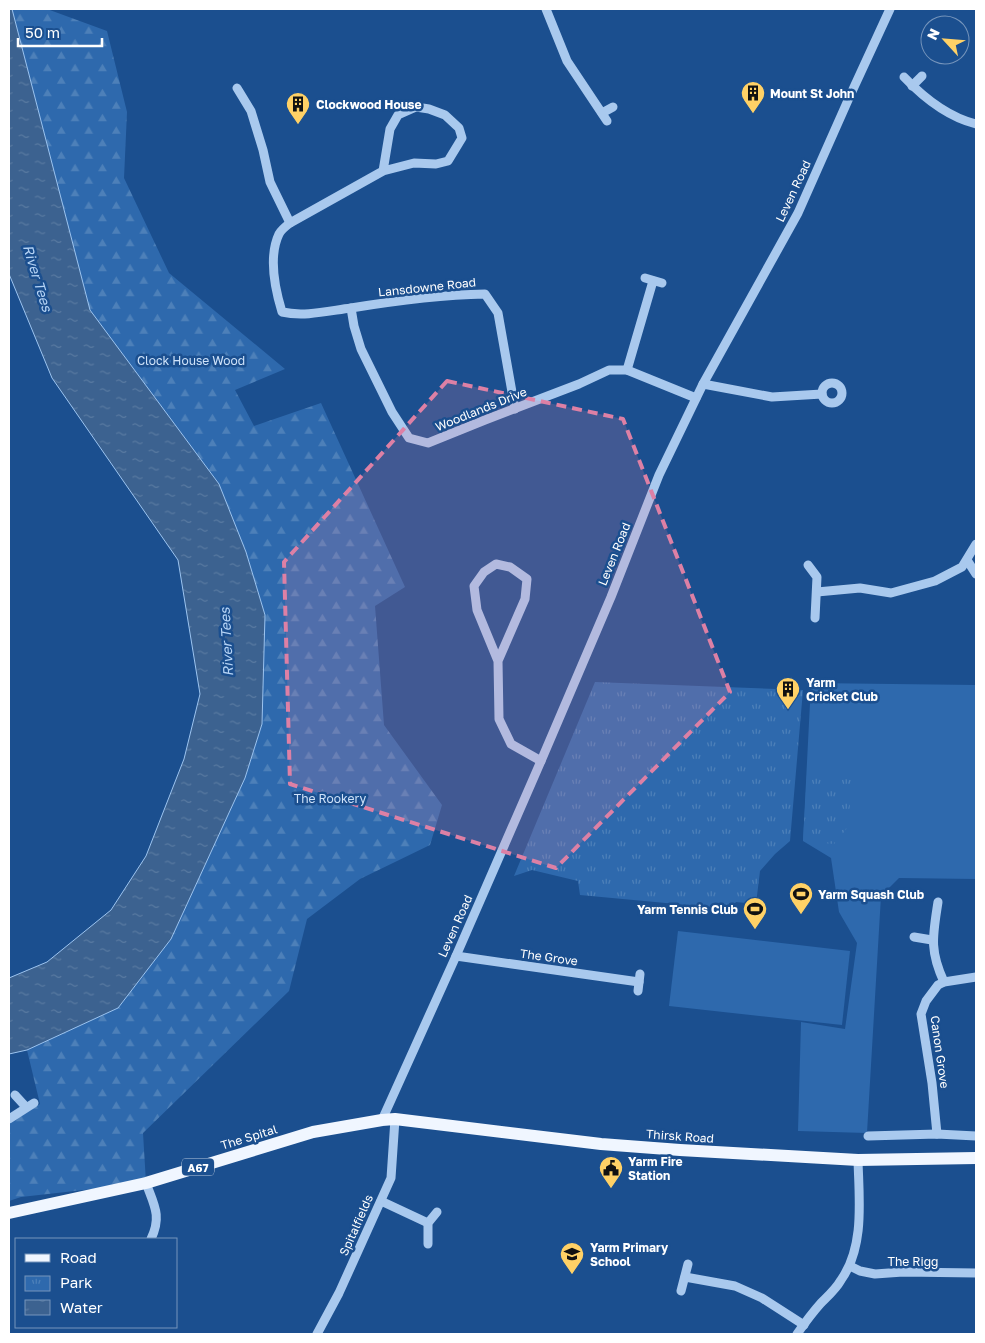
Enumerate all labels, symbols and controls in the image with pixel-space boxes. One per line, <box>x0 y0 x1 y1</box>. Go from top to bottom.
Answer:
scale bar <box>18 15 101 47</box>
north arrow <box>920 15 970 65</box>
text: 50 m <box>25 23 60 41</box>
text: N <box>923 26 943 43</box>
building icon: Mount St John <box>740 80 766 114</box>
place label: Mount St John <box>770 86 854 101</box>
building icon: Clockwood House <box>285 91 311 125</box>
place label: Clockwood House <box>316 97 422 112</box>
street label: Leven Road <box>772 158 814 224</box>
water label: River Tees <box>20 243 56 314</box>
street label: Lansdowne Road <box>377 274 477 300</box>
park label: Clock House Wood <box>137 353 245 368</box>
street label: Woodlands Drive <box>433 384 529 434</box>
street label: Leven Road <box>595 520 633 588</box>
water label: River Tees <box>216 607 236 677</box>
place label: Yarm Cricket Club <box>806 675 879 704</box>
building icon: Yarm Cricket Club <box>775 676 801 710</box>
park label: The Rookery <box>294 791 367 806</box>
sports icon: Yarm Squash Club <box>788 881 814 915</box>
place label: Yarm Squash Club <box>818 887 925 902</box>
street label: Leven Road <box>435 892 475 960</box>
sports icon: Yarm Tennis Club <box>742 896 768 930</box>
place label: Yarm Tennis Club <box>637 902 739 917</box>
street label: The Grove <box>519 946 579 968</box>
street label: Canon Grove <box>927 1015 953 1089</box>
street label: The Spital <box>219 1121 279 1153</box>
street label: Thirsk Road <box>645 1126 715 1146</box>
place label: Yarm Fire Station <box>628 1154 683 1183</box>
public building icon: Yarm Fire Station <box>598 1155 624 1189</box>
road number: A67 <box>182 1158 214 1176</box>
street label: Spitalfields <box>336 1192 376 1258</box>
legend <box>15 1238 178 1328</box>
place label: Yarm Primary School <box>590 1240 669 1269</box>
school or university icon: Yarm Primary School <box>559 1241 585 1275</box>
text: Road <box>60 1248 97 1266</box>
street label: The Rigg <box>888 1254 938 1269</box>
text: Park <box>60 1273 93 1291</box>
text: Water <box>60 1298 103 1316</box>

